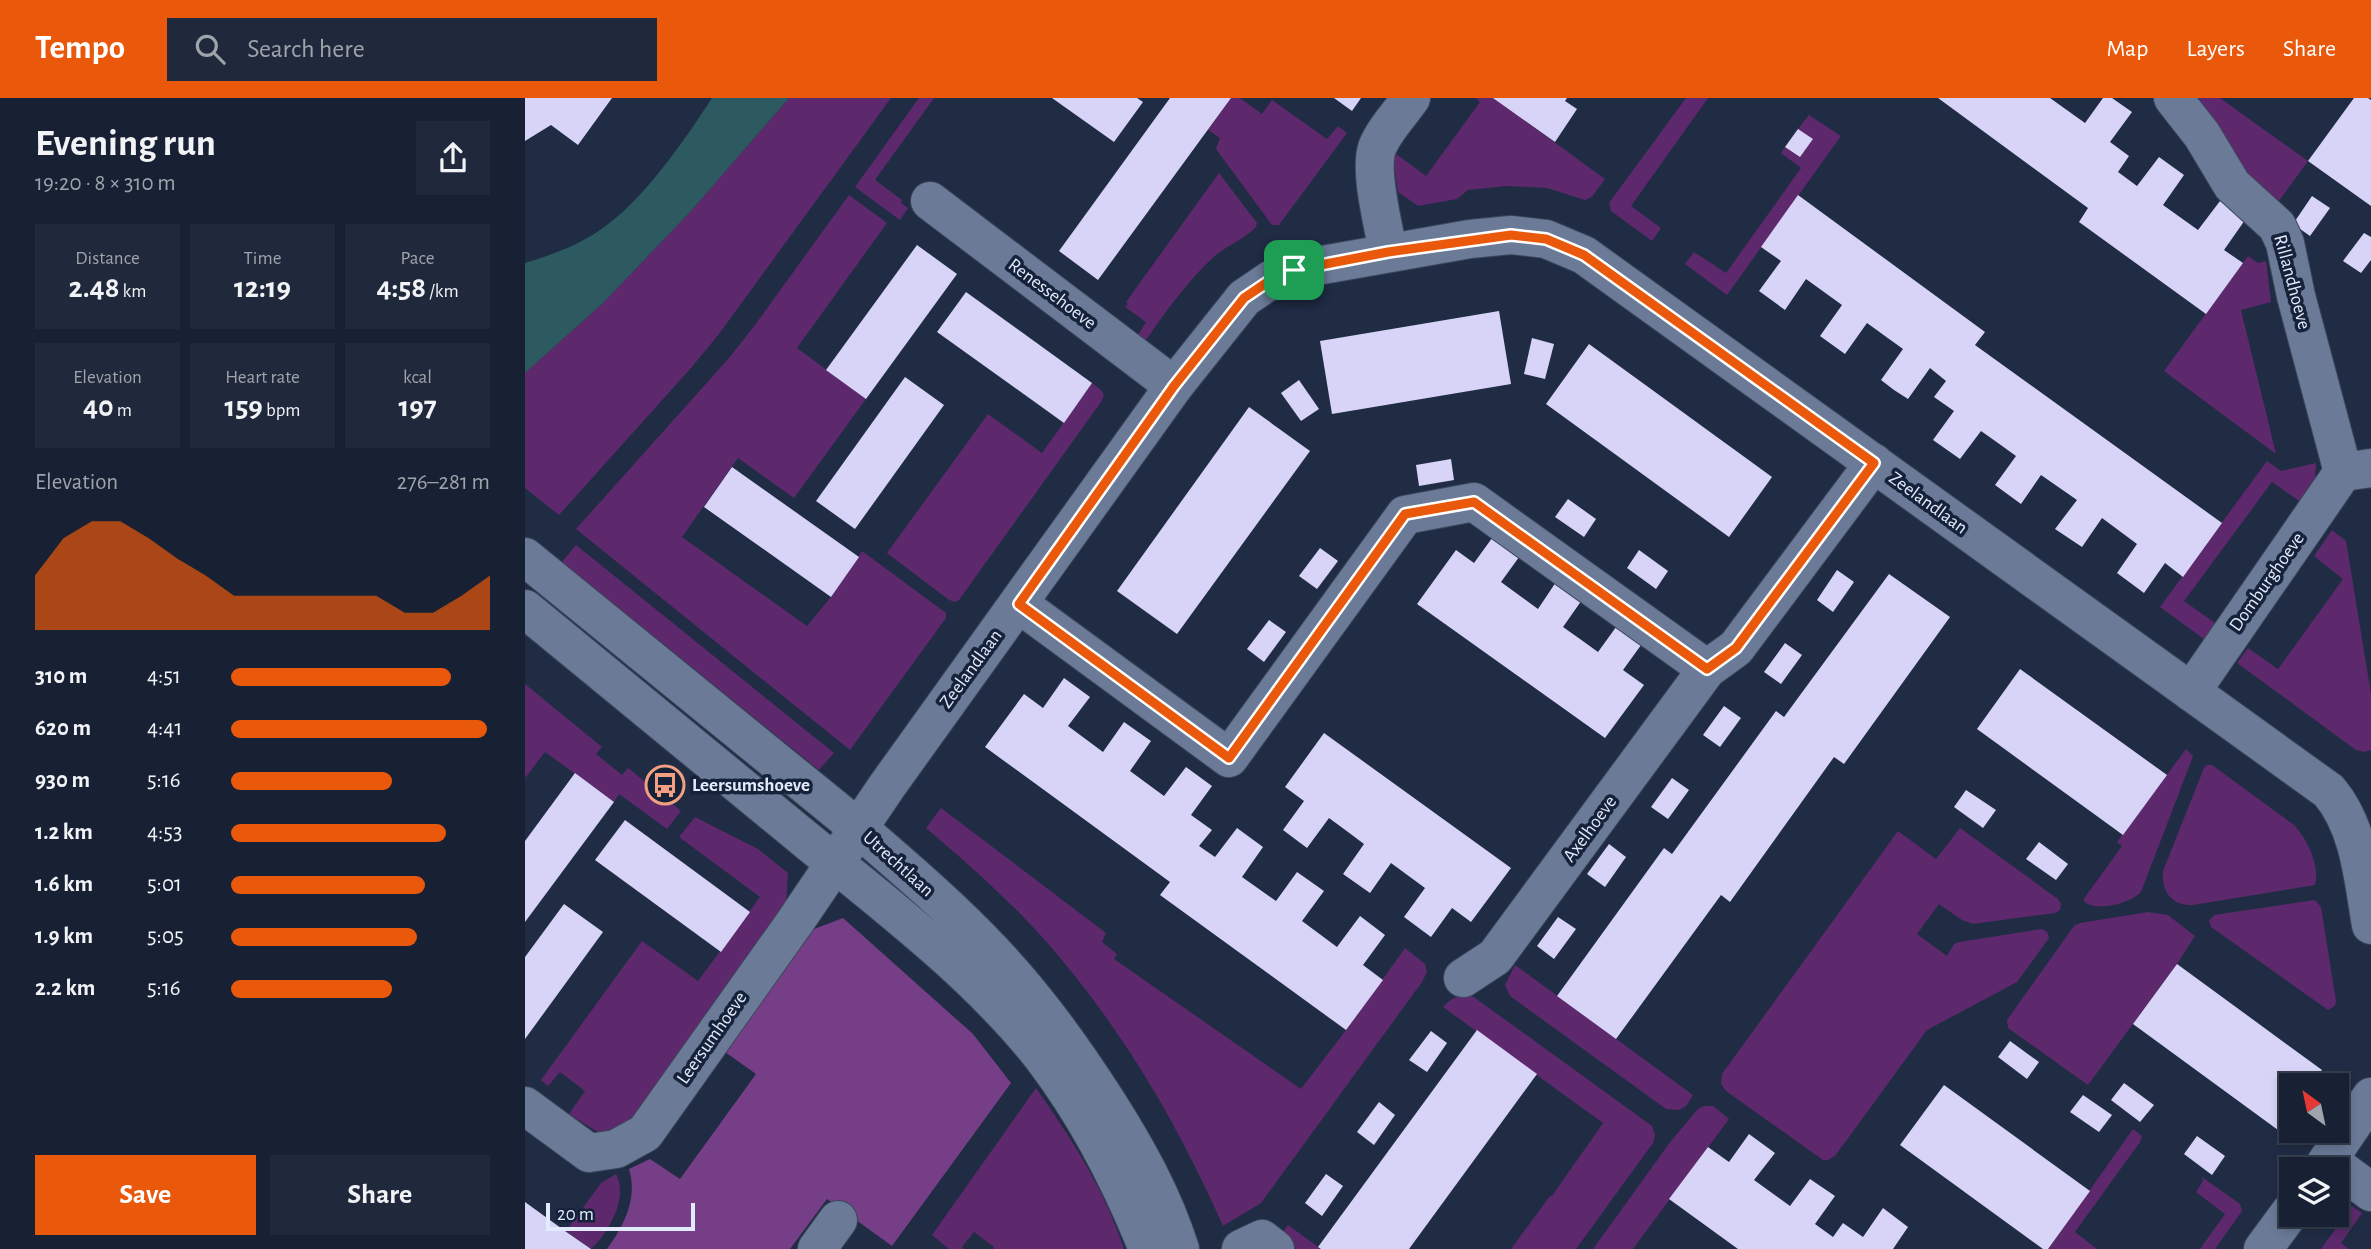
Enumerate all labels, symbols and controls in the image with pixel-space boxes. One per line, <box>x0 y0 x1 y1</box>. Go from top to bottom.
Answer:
search box <box>167 18 657 81</box>
icon: search <box>191 30 229 68</box>
text: Tempo <box>35 32 125 65</box>
text: Search here <box>247 36 365 62</box>
text: Map <box>2106 37 2148 61</box>
text: Layers <box>2186 37 2245 61</box>
text: Share <box>2283 37 2336 61</box>
button: share <box>416 121 490 195</box>
text: Evening run <box>35 125 216 163</box>
text: 19:20 · 8 × 310 m <box>35 172 176 195</box>
street label: Rillandhoeve <box>2270 233 2314 331</box>
pin <box>1264 240 1324 300</box>
text: Distance <box>75 249 140 268</box>
text: Time <box>244 249 281 268</box>
text: Pace <box>400 249 435 268</box>
icon: arrive <box>1275 251 1313 289</box>
street label: Renessehoeve <box>1005 255 1099 333</box>
text: 2.48 <box>69 273 119 303</box>
text: 12:19 <box>234 273 291 303</box>
text: 4:58 <box>376 273 426 303</box>
text: km <box>119 282 146 301</box>
text: /km <box>426 282 459 301</box>
text: Elevation <box>73 368 142 387</box>
text: Heart rate <box>225 368 300 387</box>
text: kcal <box>403 368 432 387</box>
text: 40 <box>83 392 114 422</box>
text: 159 <box>225 392 263 422</box>
text: 197 <box>398 392 437 422</box>
text: m <box>114 401 132 420</box>
text: bpm <box>263 401 300 420</box>
street label: Zeelandlaan <box>1885 468 1971 538</box>
text: Elevation <box>35 471 118 494</box>
text: 276–281 m <box>397 471 490 494</box>
street label: Domburghoeve <box>2226 529 2308 635</box>
street label: Zeelandlaan <box>936 626 1006 712</box>
text: 310 m <box>35 665 87 688</box>
text: 4:51 <box>147 665 181 688</box>
text: 620 m <box>35 717 91 740</box>
text: 4:41 <box>147 717 182 740</box>
bus stop icon: Leersumshoeve <box>644 764 686 806</box>
text: 930 m <box>35 769 90 792</box>
text: 5:16 <box>147 769 181 792</box>
place label: Leersumshoeve <box>692 776 810 795</box>
street label: Axelhoeve <box>1560 792 1620 866</box>
text: 1.2 km <box>35 821 93 844</box>
text: 4:53 <box>147 821 182 844</box>
street label: Utrechtlaan <box>859 828 937 900</box>
text: 1.6 km <box>35 873 93 896</box>
text: 5:01 <box>147 873 182 896</box>
text: 1.9 km <box>35 925 93 948</box>
text: 5:05 <box>147 925 184 948</box>
text: 2.2 km <box>35 977 95 1000</box>
text: 5:16 <box>147 977 181 1000</box>
street label: Leersumhoeve <box>673 989 751 1087</box>
north arrow <box>2279 1073 2349 1143</box>
map controls <box>2279 1073 2349 1227</box>
button: Save <box>35 1155 256 1235</box>
button: Share <box>270 1155 490 1235</box>
button: layers <box>2279 1157 2349 1227</box>
scale bar <box>546 1200 695 1232</box>
text: 20 m <box>557 1205 594 1224</box>

